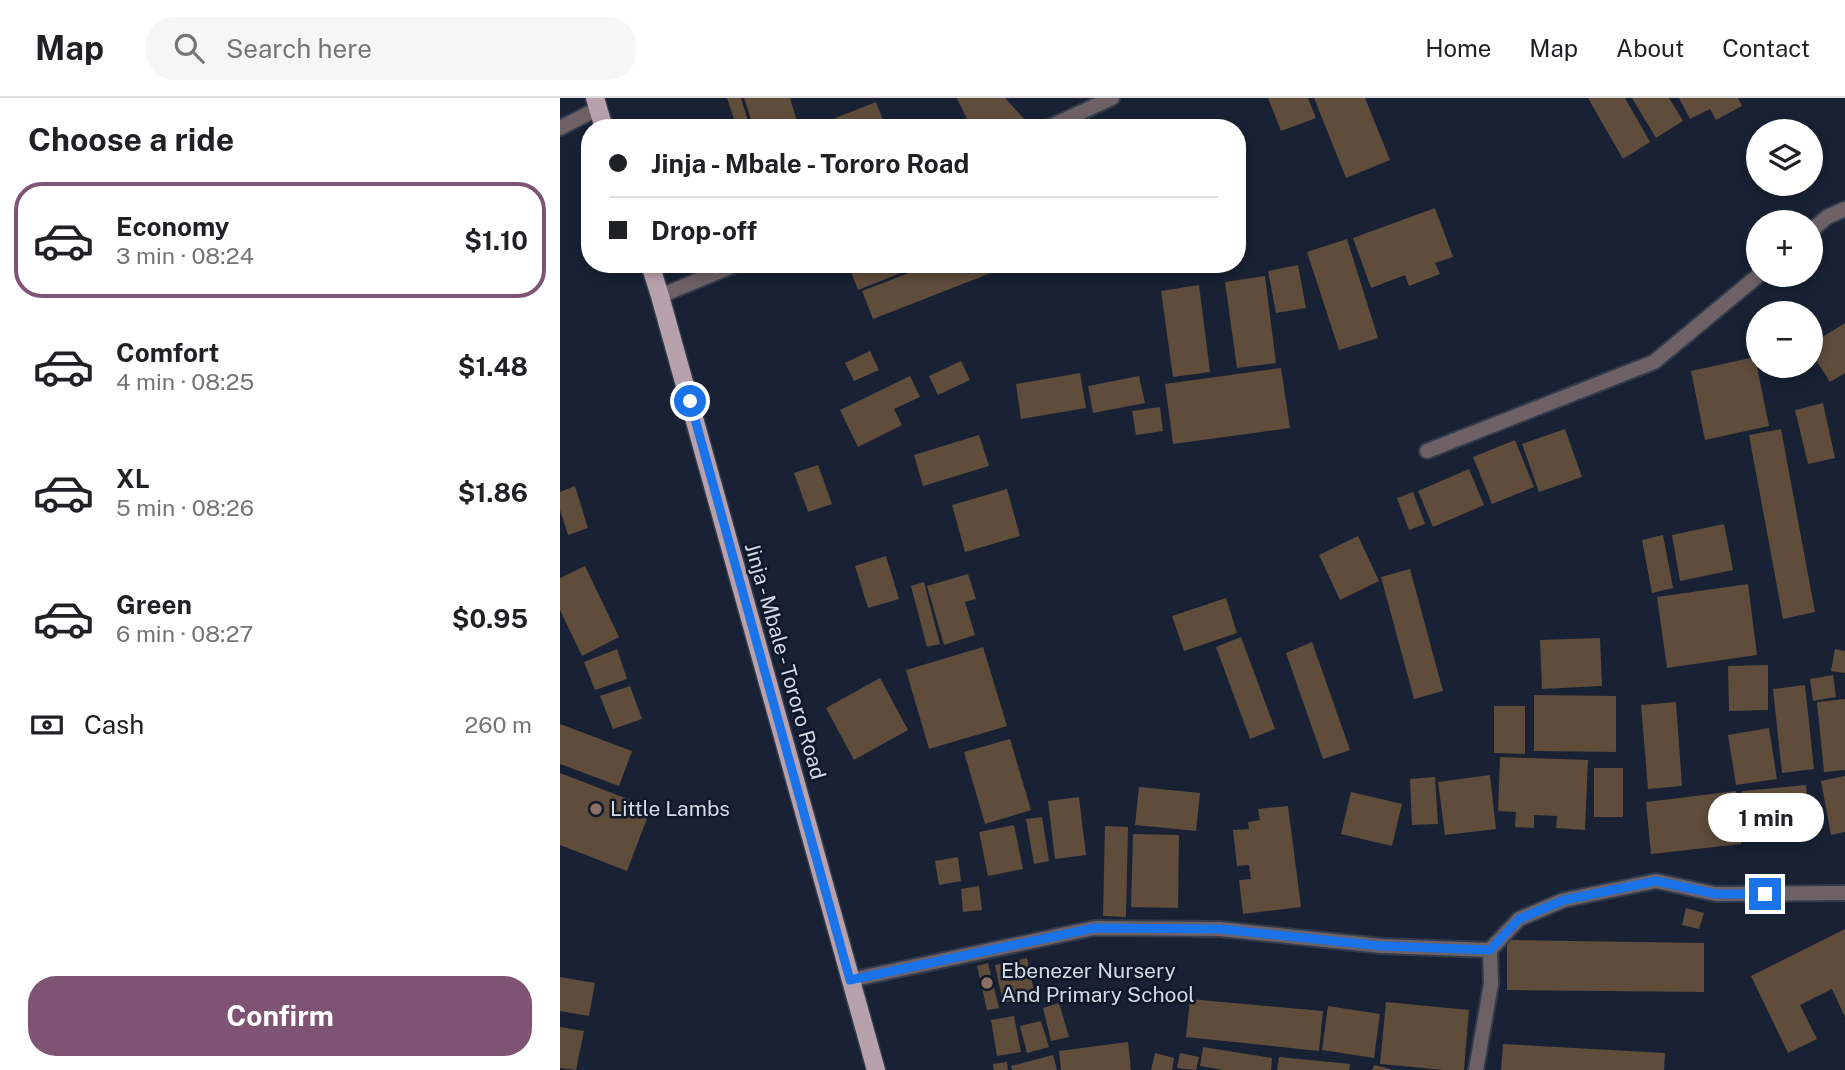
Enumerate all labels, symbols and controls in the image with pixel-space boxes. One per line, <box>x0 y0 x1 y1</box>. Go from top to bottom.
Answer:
search box <box>146 17 636 80</box>
text: Map <box>35 29 104 67</box>
icon: search <box>170 29 208 67</box>
text: Search here <box>226 33 372 64</box>
text: Home <box>1425 34 1491 62</box>
text: Map <box>1529 34 1578 62</box>
text: About <box>1616 34 1684 62</box>
text: Contact <box>1722 34 1810 62</box>
map controls <box>1746 119 1823 378</box>
button: layers <box>1746 119 1823 196</box>
text: Choose a ride <box>28 121 234 158</box>
text: Jinja - Mbale - Tororo Road <box>651 148 969 179</box>
icon: car <box>32 209 95 272</box>
button: + <box>1746 210 1823 287</box>
text: Economy <box>116 211 229 242</box>
text: Drop-off <box>651 215 757 246</box>
text: $1.10 <box>464 225 528 256</box>
text: 3 min · 08:24 <box>116 242 254 269</box>
button: − <box>1746 301 1823 378</box>
icon: car <box>32 335 95 398</box>
text: Comfort <box>116 337 219 368</box>
text: $1.48 <box>458 351 528 382</box>
text: 4 min · 08:25 <box>116 368 254 395</box>
route start <box>674 385 706 417</box>
icon: car <box>32 461 95 524</box>
text: XL <box>116 463 150 494</box>
text: $1.86 <box>458 477 528 508</box>
text: 5 min · 08:26 <box>116 494 254 521</box>
street label: Jinja - Mbale - Tororo Road <box>740 540 831 782</box>
icon: car <box>32 587 95 650</box>
text: Green <box>116 589 192 620</box>
text: $0.95 <box>452 603 528 634</box>
text: 6 min · 08:27 <box>116 620 253 647</box>
icon: cash <box>28 706 66 744</box>
text: Cash <box>84 709 144 740</box>
text: 260 m <box>465 711 532 738</box>
callout: 1 min <box>1707 792 1823 842</box>
place label: Little Lambs <box>610 796 730 821</box>
marker: Little Lambs <box>588 801 604 817</box>
text: 1 min <box>1738 804 1794 831</box>
route end <box>1749 878 1781 910</box>
place label: Ebenezer Nursery And Primary School <box>1001 958 1195 1007</box>
marker: Ebenezer Nursery And Primary School <box>979 975 995 991</box>
button: Confirm <box>28 976 532 1056</box>

